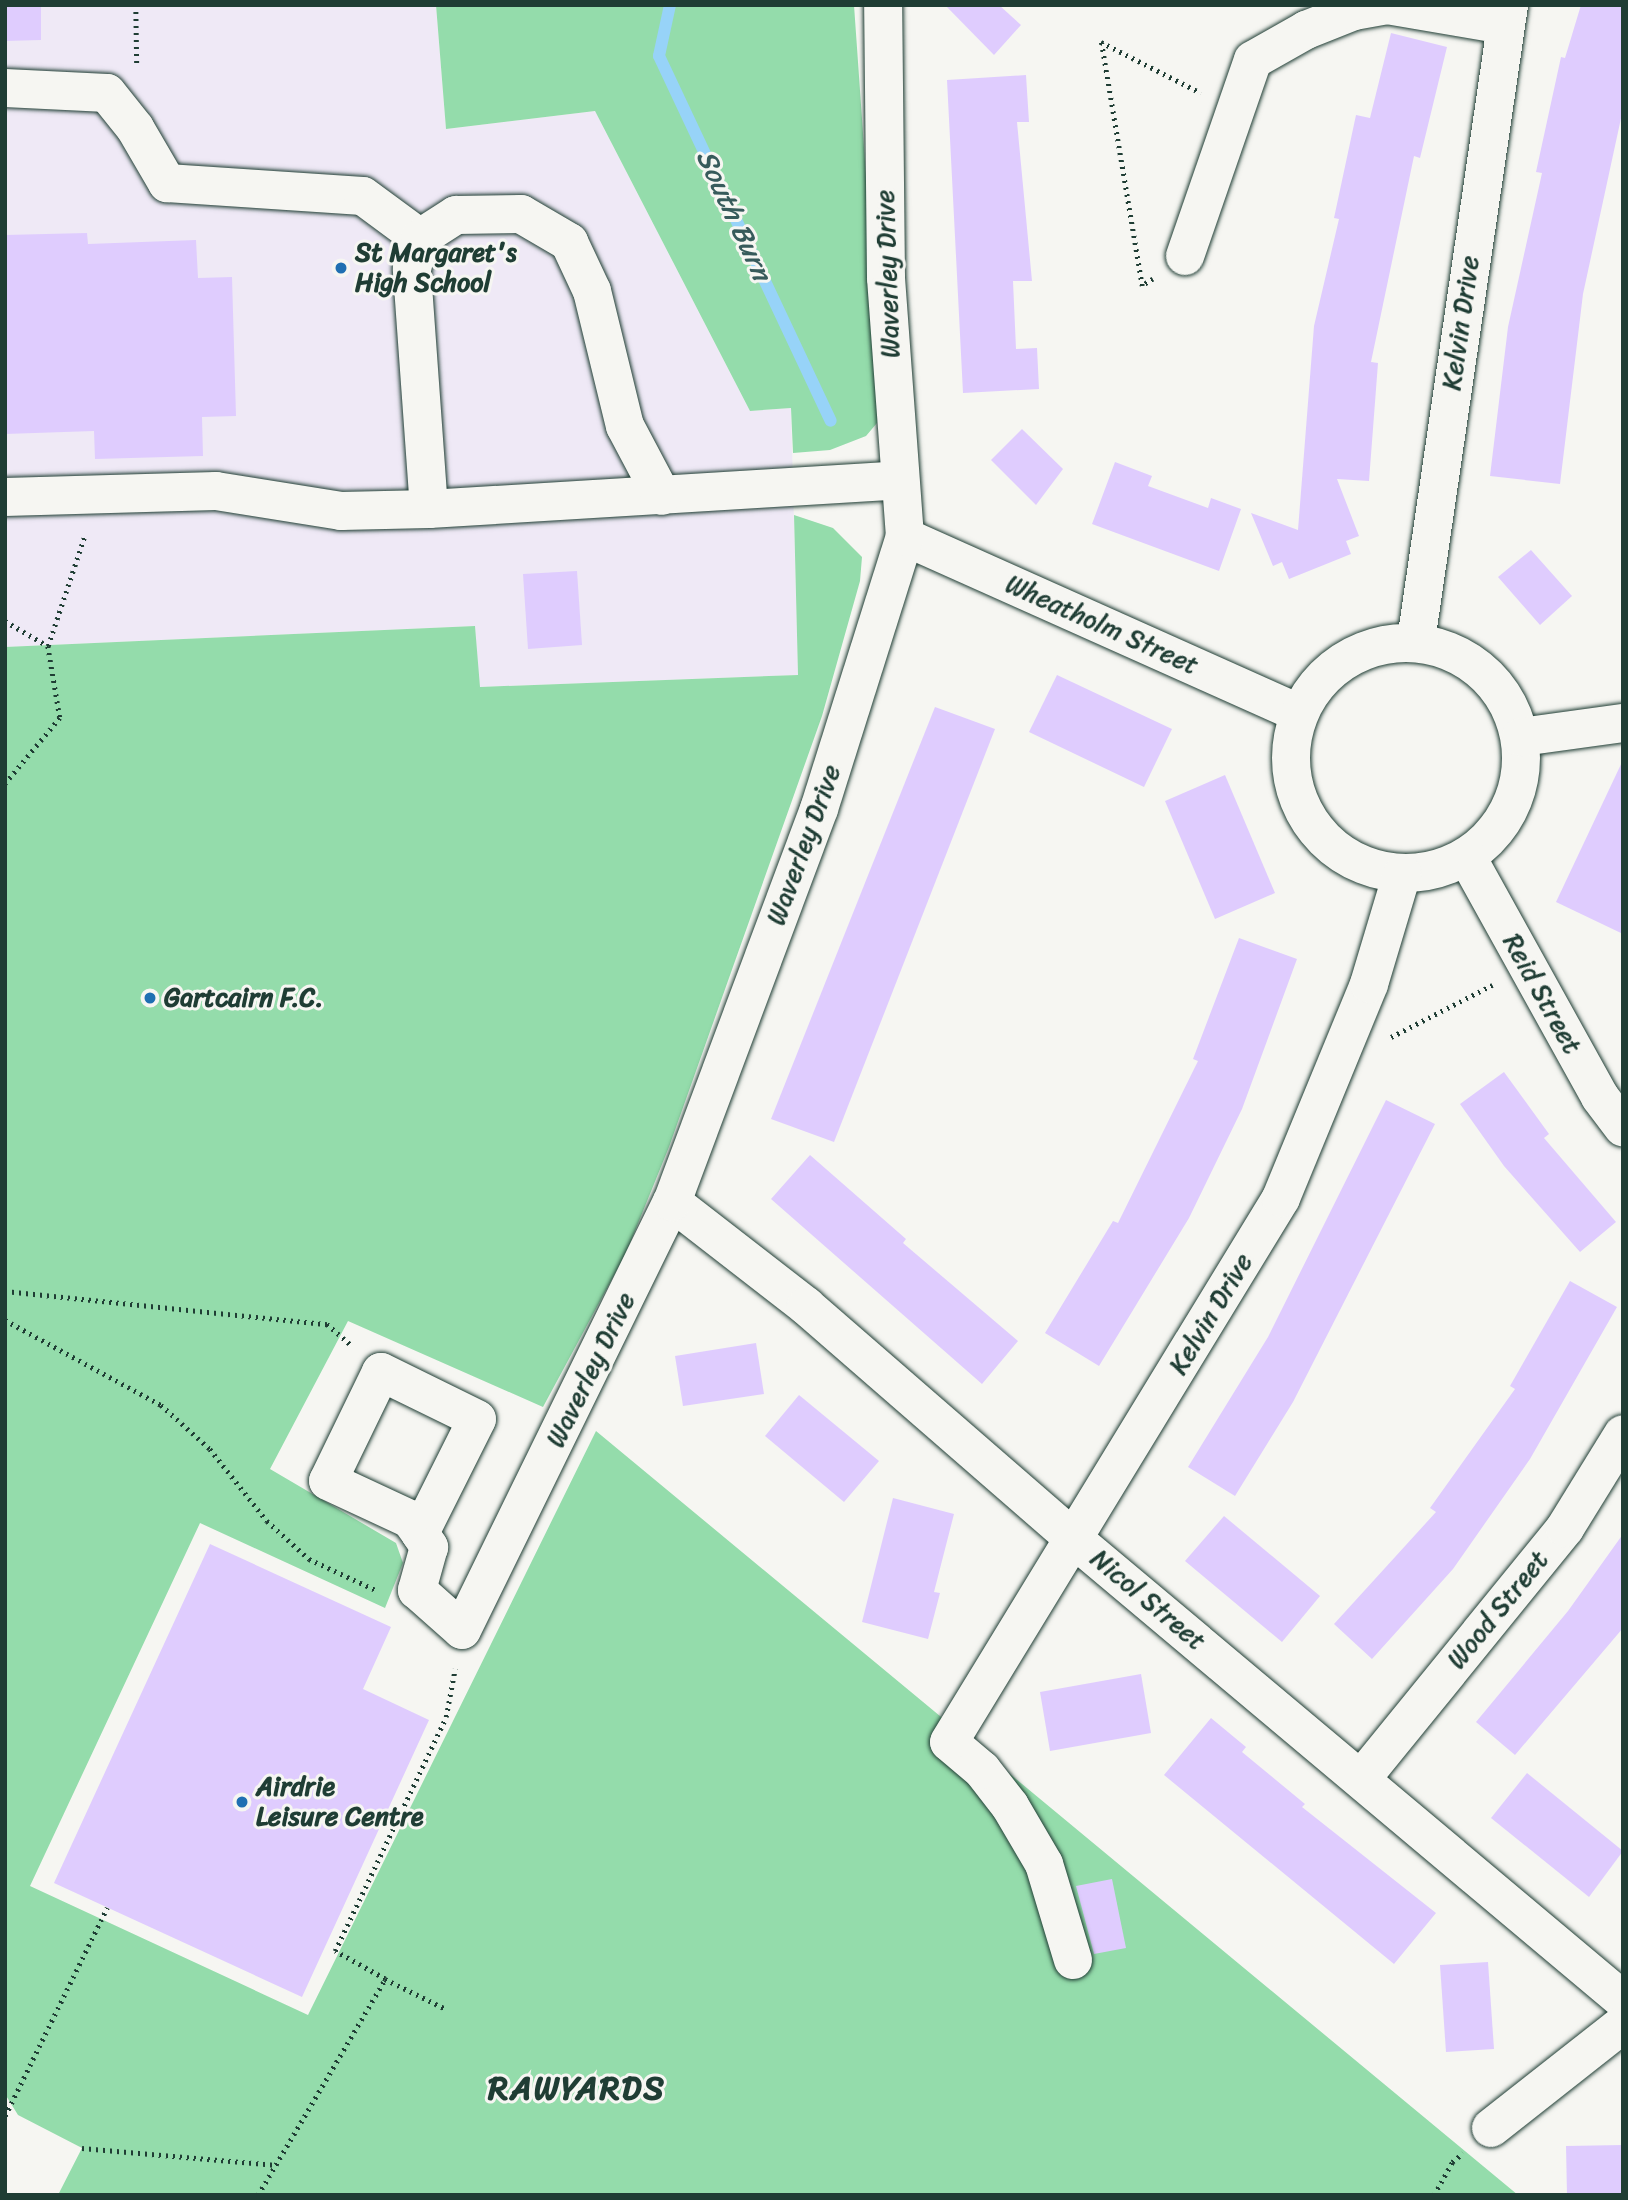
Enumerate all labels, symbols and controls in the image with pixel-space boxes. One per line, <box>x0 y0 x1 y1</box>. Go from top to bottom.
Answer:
water label: South Burn <box>689 144 779 286</box>
street label: Waverley Drive <box>869 189 907 359</box>
place label: St Margaret's High School <box>355 237 517 298</box>
street label: Kelvin Drive <box>1436 254 1486 392</box>
marker: St Margaret's High School <box>333 260 349 276</box>
street label: Wheatholm Street <box>1001 569 1203 681</box>
street label: Waverley Drive <box>761 761 847 929</box>
street label: Reid Street <box>1496 929 1588 1059</box>
place label: Gartcairn F.C. <box>164 982 323 1014</box>
marker: Gartcairn F.C. <box>142 990 158 1006</box>
street label: Kelvin Drive <box>1163 1248 1259 1380</box>
street label: Waverley Drive <box>540 1288 642 1452</box>
street label: Nicol Street <box>1084 1543 1212 1657</box>
street label: Wood Street <box>1441 1545 1555 1675</box>
place label: Airdrie Leisure Centre <box>256 1771 424 1832</box>
marker: Airdrie Leisure Centre <box>234 1794 250 1810</box>
district label: RAWYARDS <box>490 2069 664 2109</box>

